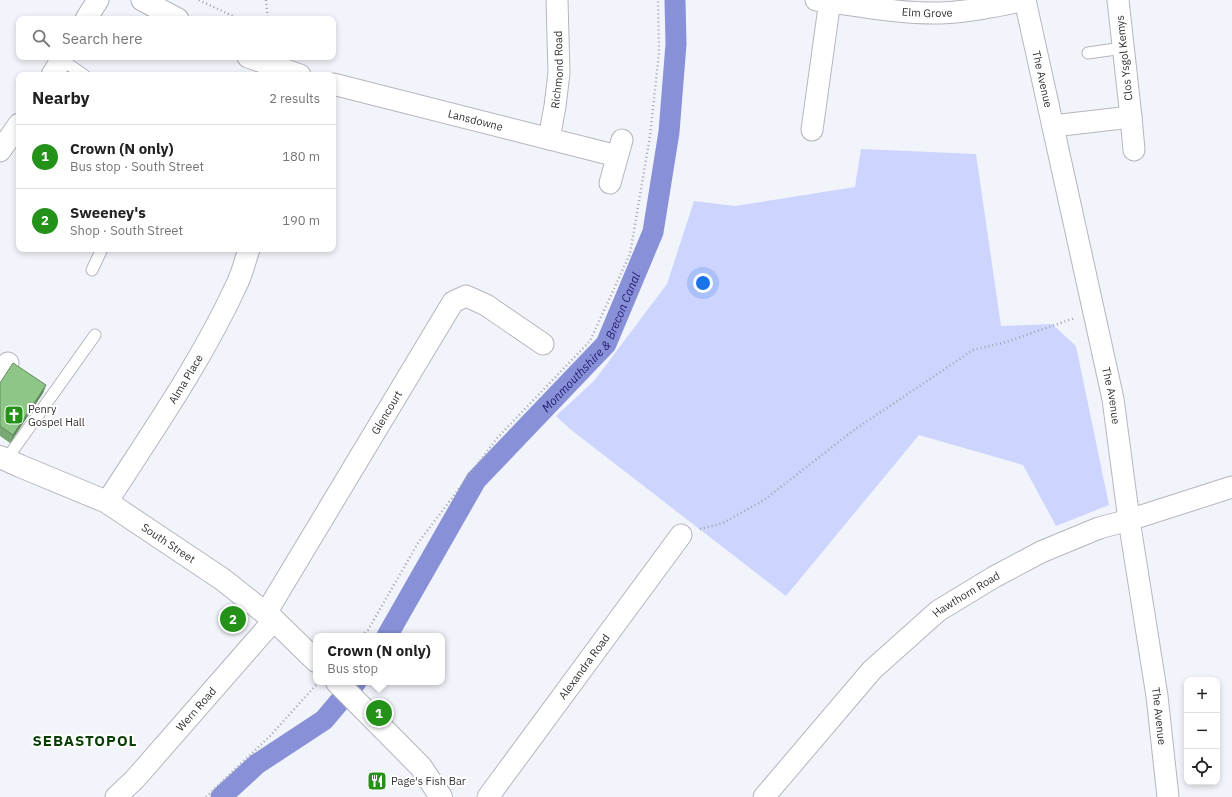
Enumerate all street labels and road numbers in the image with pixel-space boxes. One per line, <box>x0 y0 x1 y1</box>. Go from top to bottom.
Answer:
street label: Elm Grove <box>901 5 953 20</box>
street label: Clos Ysgol Kemys <box>1113 15 1135 101</box>
street label: Richmond Road <box>548 31 566 109</box>
street label: The Avenue <box>1029 49 1056 109</box>
street label: Lansdowne <box>447 106 504 134</box>
street label: Alma Place <box>165 352 206 406</box>
street label: The Avenue <box>1099 366 1123 425</box>
street label: Glencourt <box>368 388 405 437</box>
street label: South Street <box>139 520 198 566</box>
street label: Hawthorn Road <box>929 568 1002 620</box>
street label: Alexandra Road <box>555 631 613 702</box>
street label: Wern Road <box>173 684 219 734</box>
street label: The Avenue <box>1149 686 1169 746</box>

